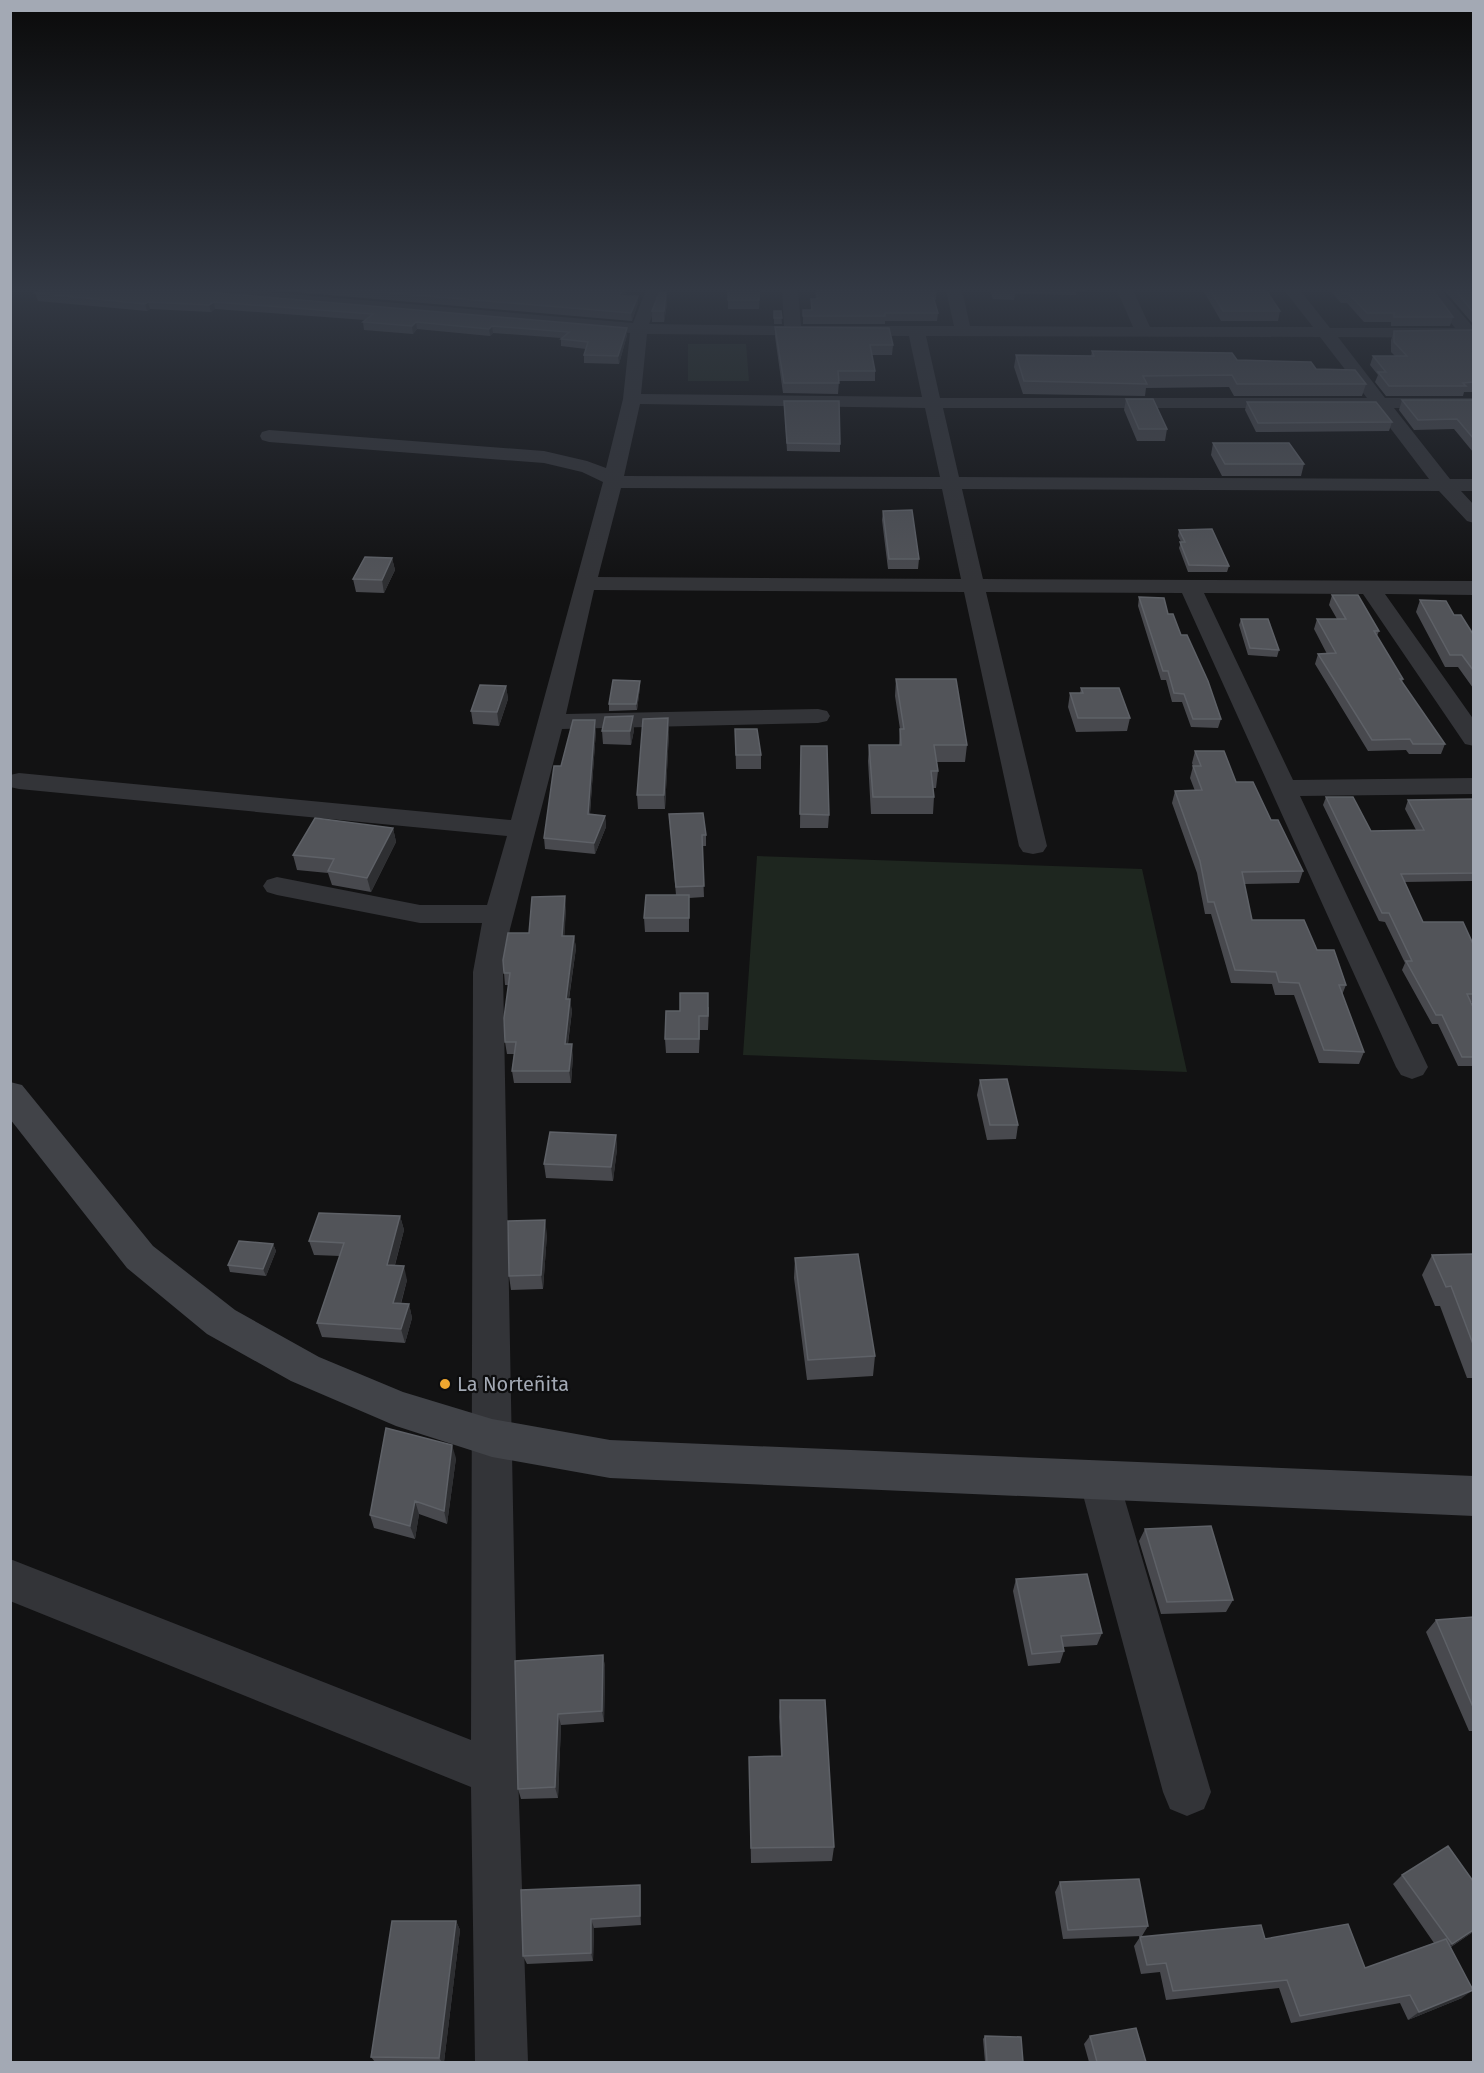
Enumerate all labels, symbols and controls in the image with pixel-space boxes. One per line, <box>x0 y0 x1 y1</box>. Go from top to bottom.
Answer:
place label: La Norteñita <box>457 1372 569 1396</box>
marker: La Norteñita <box>438 1377 452 1391</box>

